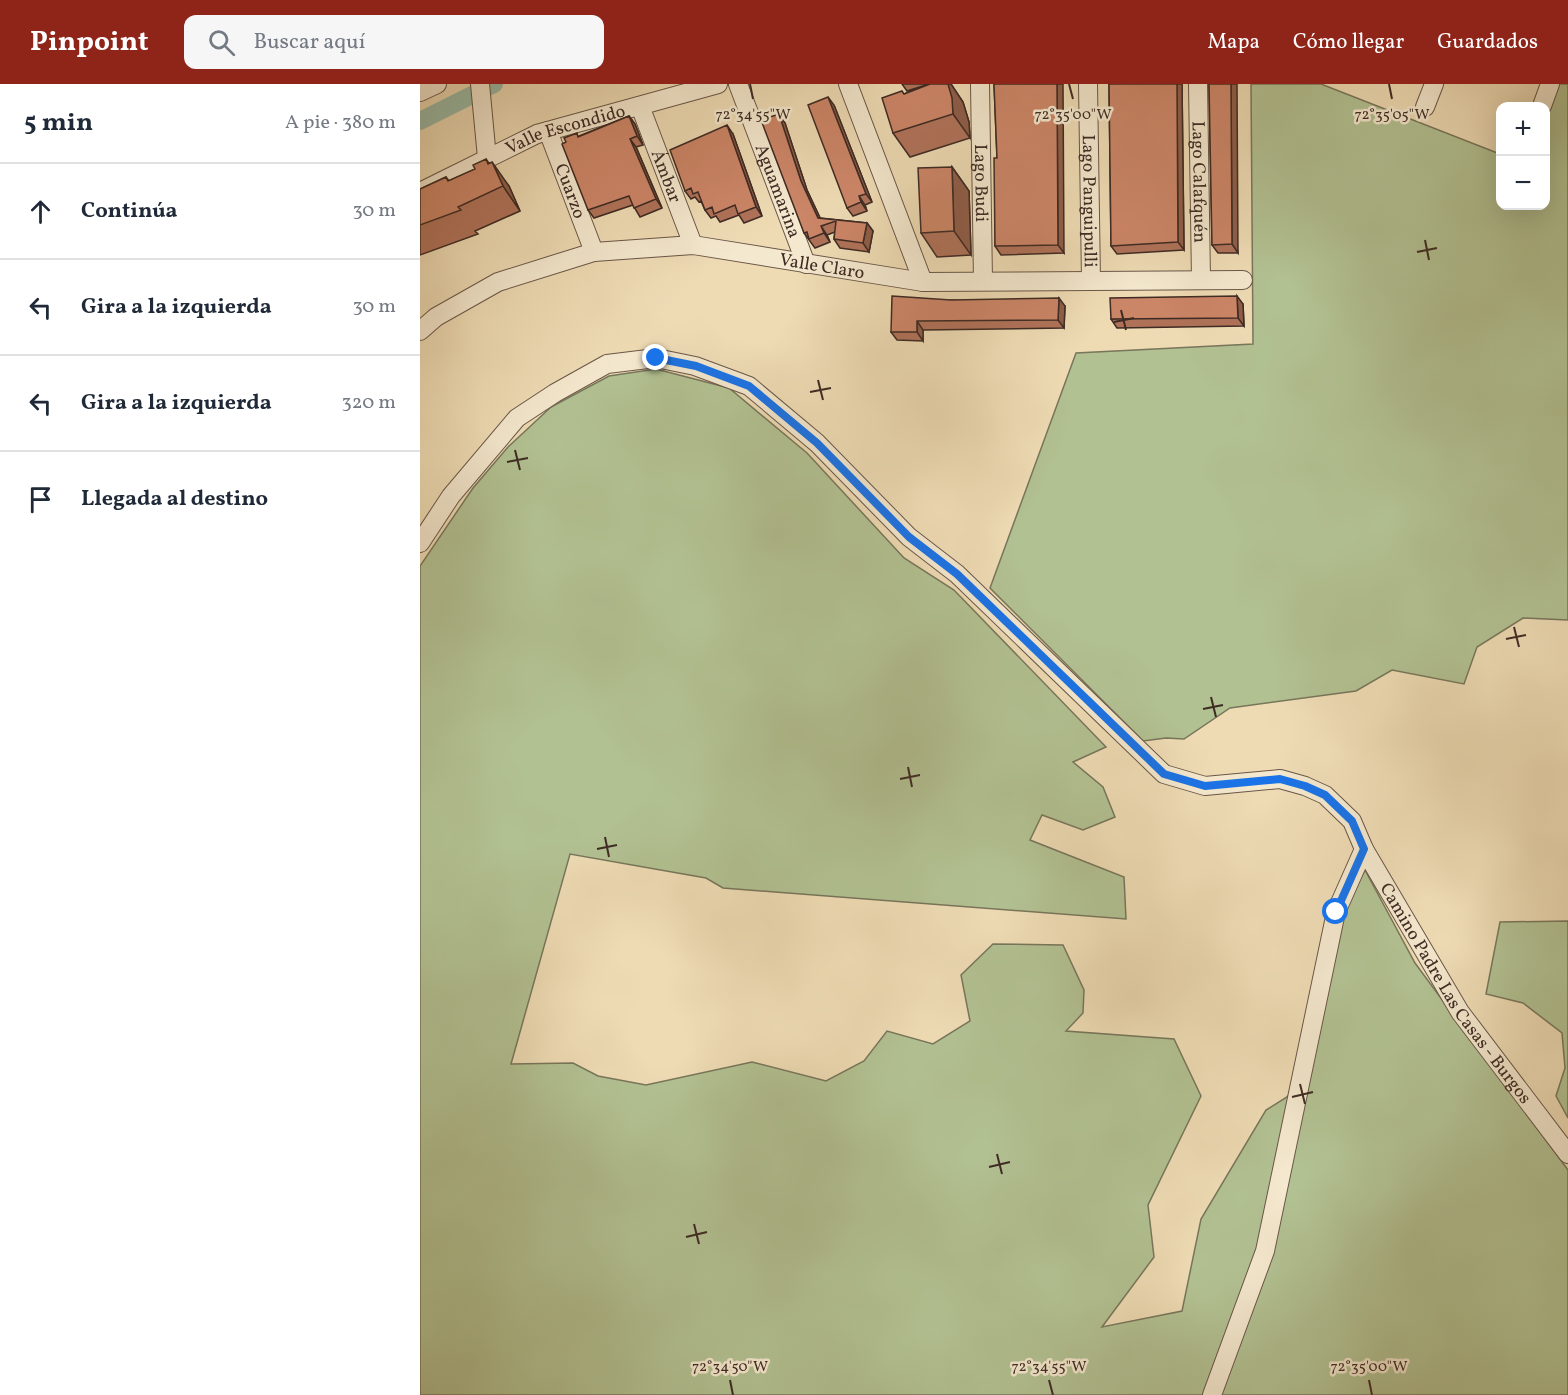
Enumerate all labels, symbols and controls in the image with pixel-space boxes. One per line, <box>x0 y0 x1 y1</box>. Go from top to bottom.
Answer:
search box <box>184 15 604 69</box>
text: Pinpoint <box>30 23 148 62</box>
icon: search <box>205 26 238 59</box>
text: Buscar aquí <box>253 27 365 58</box>
text: Mapa <box>1207 28 1260 57</box>
text: Cómo llegar <box>1293 28 1404 57</box>
text: Guardados <box>1437 28 1538 57</box>
street label: Valle Escondido <box>502 99 628 162</box>
map controls <box>1496 102 1550 210</box>
button: + <box>1496 102 1550 156</box>
text: 5 min <box>24 105 93 141</box>
text: 72°34'55"W <box>716 105 790 126</box>
text: 72°35'00"W <box>1035 105 1111 126</box>
text: 72°35'05"W <box>1355 105 1429 126</box>
text: A pie · 380 m <box>285 109 396 137</box>
street label: Lago Calafquén <box>1185 121 1211 243</box>
street label: Lago Panguipulli <box>1075 134 1102 268</box>
street label: Aguamarina <box>748 141 806 242</box>
street label: Lago Budi <box>967 144 993 222</box>
street label: Ámbar <box>644 146 687 207</box>
button: − <box>1496 156 1550 210</box>
street label: Cuarzo <box>548 160 591 222</box>
icon: ahead <box>24 195 57 228</box>
text: Continúa <box>81 196 178 227</box>
text: 30 m <box>352 197 396 225</box>
street label: Valle Claro <box>777 248 866 286</box>
icon: left <box>24 291 57 324</box>
text: Gira a la izquierda <box>81 292 272 323</box>
text: 30 m <box>352 293 396 321</box>
route end <box>642 344 668 370</box>
icon: left <box>24 387 57 420</box>
text: Gira a la izquierda <box>81 388 272 419</box>
text: 320 m <box>341 389 396 417</box>
icon: arrive <box>24 483 57 516</box>
text: Llegada al destino <box>81 484 268 515</box>
street label: Camino Padre Las Casas - Burgos <box>1373 879 1537 1110</box>
route start <box>1322 898 1348 924</box>
text: 72°34'50"W <box>692 1357 768 1378</box>
text: 72°34'55"W <box>1012 1357 1086 1378</box>
text: 72°35'00"W <box>1331 1357 1407 1378</box>

